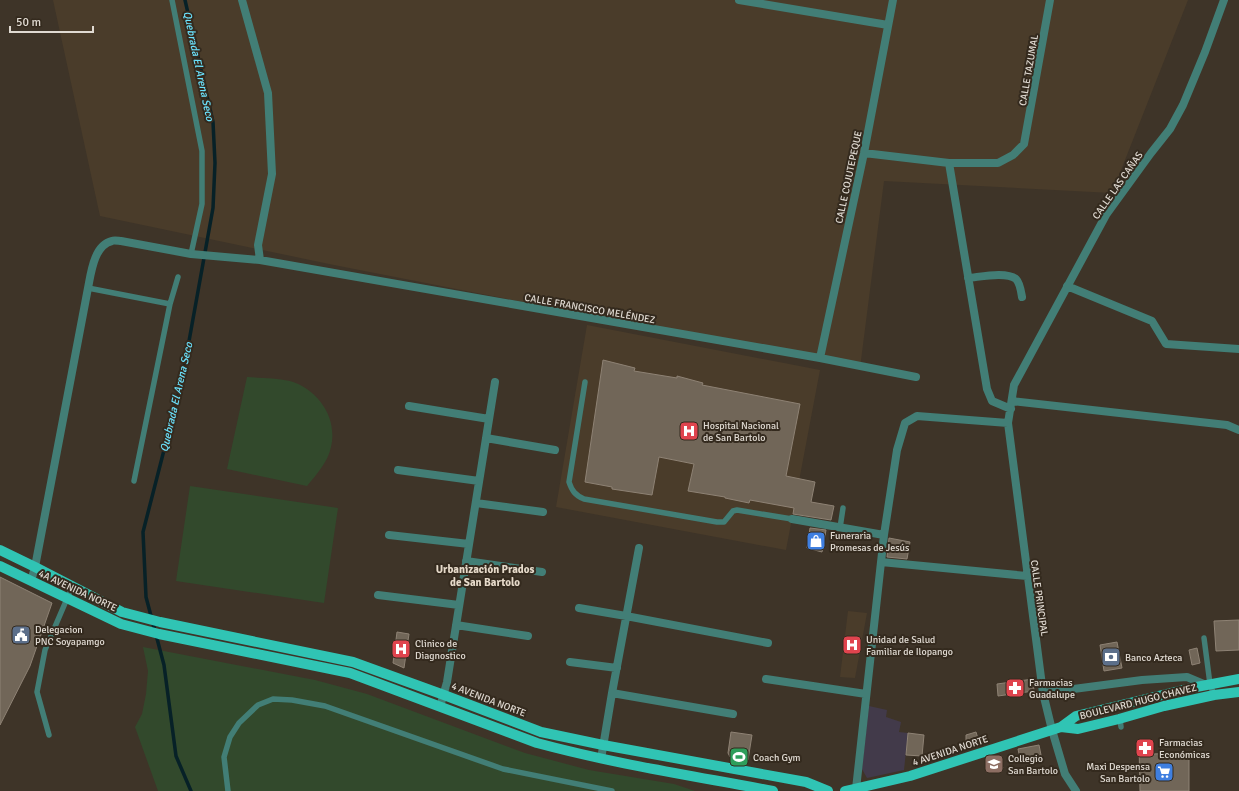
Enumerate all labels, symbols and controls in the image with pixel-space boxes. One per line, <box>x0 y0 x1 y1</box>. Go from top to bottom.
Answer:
scale bar <box>10 8 93 34</box>
water label: Quebrada El Arena Seco <box>180 10 217 124</box>
text: 50 m <box>16 15 41 30</box>
street label: CALLE TAZUMAL <box>1017 34 1041 107</box>
street label: CALLE COJUTEPEQUE <box>833 129 865 225</box>
street label: CALLE LAS CAÑAS <box>1090 149 1146 222</box>
street label: CALLE FRANCISCO MELÉNDEZ <box>523 291 657 326</box>
water label: Quebrada El Arena Seco <box>158 340 196 453</box>
hospital icon: Hospital Nacional de San Bartolo <box>678 420 700 442</box>
place label: Hospital Nacional de San Bartolo <box>703 420 779 444</box>
shop icon: Funeraria Promesas de Jesús <box>805 530 827 552</box>
place label: Funeraria Promesas de Jesús <box>830 530 910 554</box>
street label: CALLE PRINCIPAL <box>1028 559 1050 637</box>
district label: Urbanización Prados de San Bartolo <box>436 563 534 589</box>
street label: 4A AVENIDA NORTE <box>37 568 119 614</box>
public building icon: Delegacion PNC Soyapamgo <box>10 624 32 646</box>
place label: Delegacion PNC Soyapamgo <box>35 624 105 648</box>
hospital icon: Unidad de Salud Familiar de Ilopango <box>841 634 863 656</box>
place label: Unidad de Salud Familiar de Ilopango <box>866 634 953 658</box>
hospital icon: Clinico de Diagnostico <box>390 638 412 660</box>
place label: Clinico de Diagnostico <box>415 638 466 662</box>
bank icon: Banco Azteca <box>1100 646 1122 668</box>
place label: Banco Azteca <box>1125 652 1182 664</box>
pharmacy icon: Farmacias Guadalupe <box>1004 677 1026 699</box>
place label: Farmacias Guadalupe <box>1029 677 1075 701</box>
street label: 4 AVENIDA NORTE <box>450 680 528 720</box>
street label: BOULEVARD HUGO CHAVEZ <box>1079 682 1198 722</box>
street label: 4 AVENIDA NORTE <box>911 733 990 769</box>
pharmacy icon: Farmacias Económicas <box>1134 737 1156 759</box>
place label: Farmacias Económicas <box>1159 737 1211 761</box>
sports icon: Coach Gym <box>728 746 750 768</box>
place label: Coach Gym <box>753 752 801 764</box>
school or university icon: Collegio San Bartolo <box>983 753 1005 775</box>
place label: Collegio San Bartolo <box>1008 753 1058 777</box>
place label: Maxi Despensa San Bartolo <box>1086 761 1150 785</box>
supermarket icon: Maxi Despensa San Bartolo <box>1153 761 1175 783</box>

